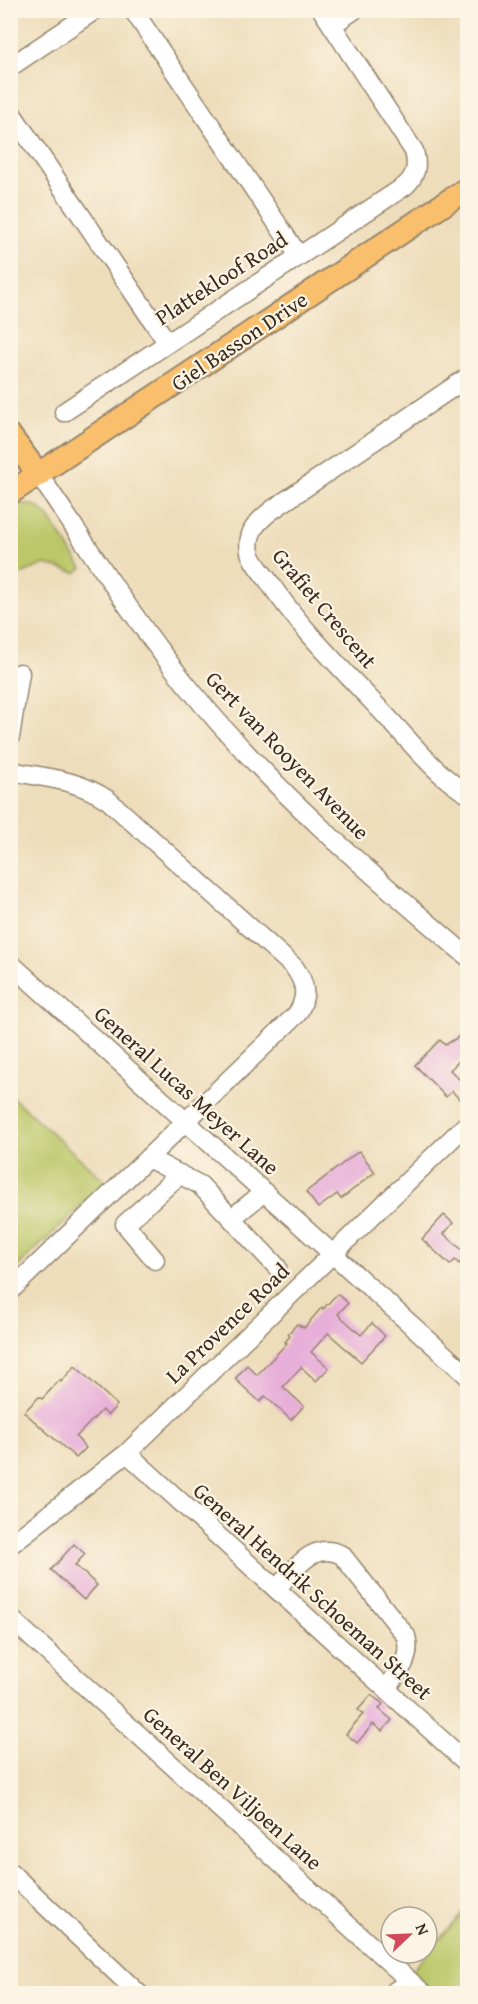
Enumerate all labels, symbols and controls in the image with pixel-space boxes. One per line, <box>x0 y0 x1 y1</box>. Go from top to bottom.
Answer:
street label: Plattekloof Road <box>149 223 294 333</box>
street label: Giel Basson Drive <box>164 283 314 399</box>
street label: Grafiet Crescent <box>265 541 385 675</box>
street label: Gert van Rooyen Avenue <box>199 663 377 847</box>
street label: General Lucas Meyer Lane <box>87 998 287 1182</box>
street label: La Provence Road <box>158 1255 296 1391</box>
street label: General Hendrik Schoeman Street <box>186 1475 440 1707</box>
street label: General Ben Viljoen Lane <box>136 1699 330 1877</box>
north arrow <box>379 1905 439 1965</box>
text: N <box>410 1920 436 1939</box>

